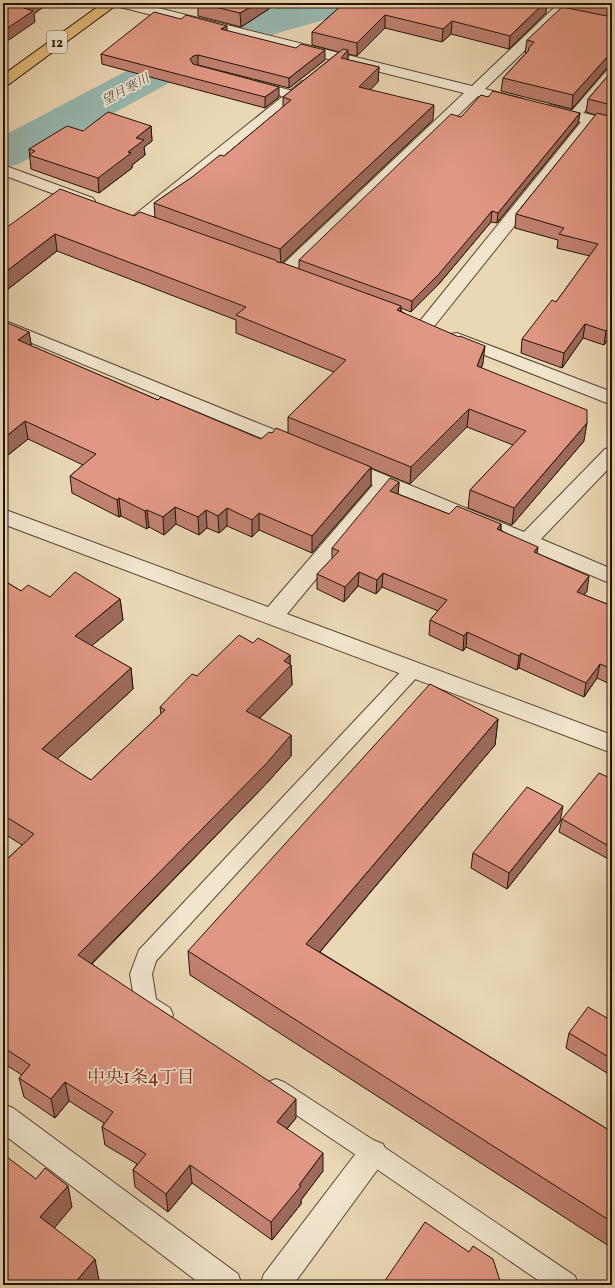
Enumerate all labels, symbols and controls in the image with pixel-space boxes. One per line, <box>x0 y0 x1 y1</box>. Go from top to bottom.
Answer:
road number: 12 <box>47 31 67 53</box>
water label: 望月寒川 <box>99 70 155 111</box>
district label: 中央1条4丁目 <box>87 1066 195 1091</box>

